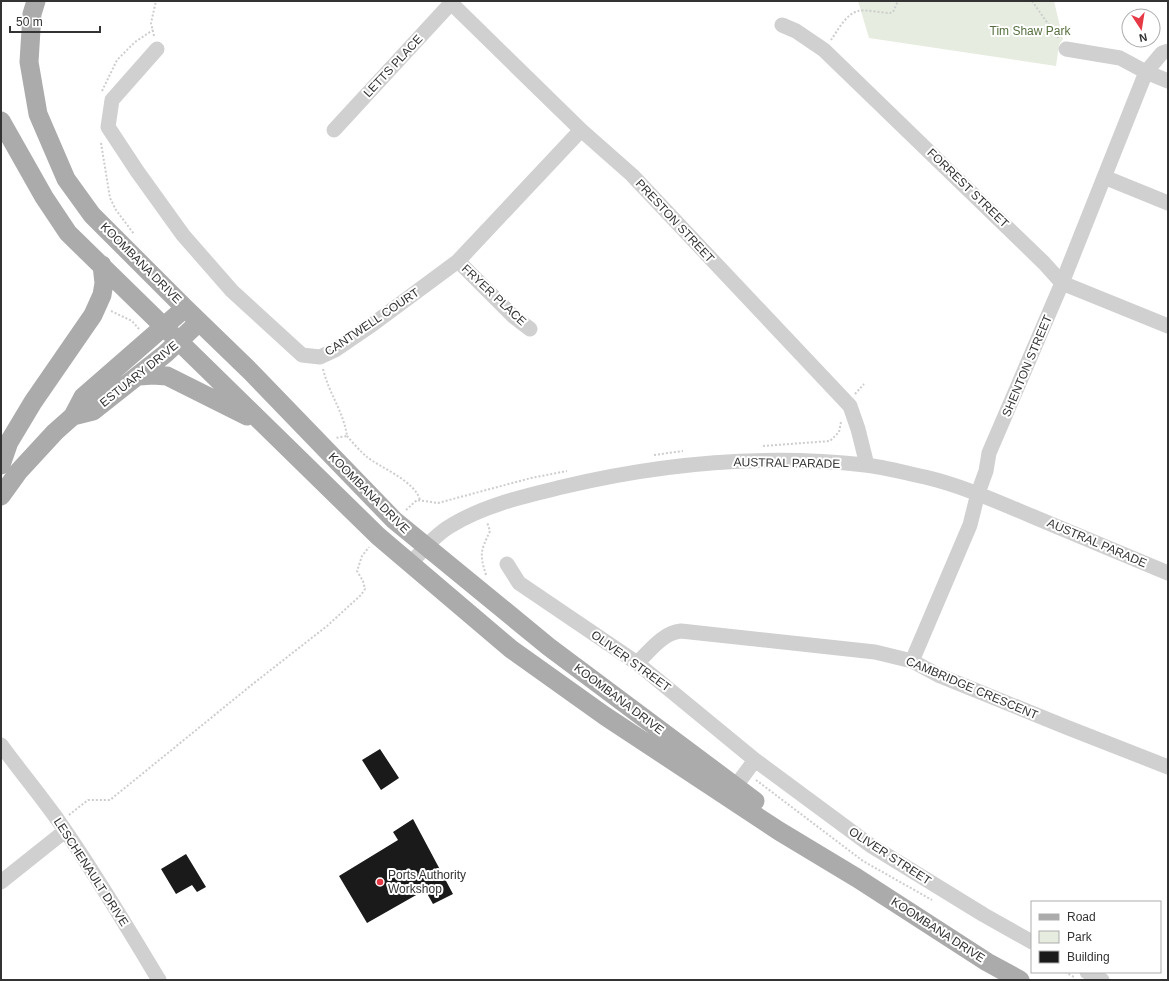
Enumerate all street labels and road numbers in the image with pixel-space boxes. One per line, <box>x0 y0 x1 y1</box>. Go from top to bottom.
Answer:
street label: LETTS PLACE <box>361 32 425 100</box>
street label: FORREST STREET <box>924 146 1012 231</box>
street label: PRESTON STREET <box>633 177 718 266</box>
street label: KOOMBANA DRIVE <box>98 220 184 306</box>
street label: FRYER PLACE <box>459 262 529 328</box>
street label: CANTWELL COURT <box>322 285 422 359</box>
street label: SHENTON STREET <box>999 312 1055 419</box>
street label: ESTUARY DRIVE <box>97 338 181 410</box>
street label: KOOMBANA DRIVE <box>326 450 412 536</box>
street label: AUSTRAL PARADE <box>734 455 840 471</box>
street label: AUSTRAL PARADE <box>1045 516 1149 570</box>
street label: OLIVER STREET <box>589 628 674 695</box>
street label: CAMBRIDGE CRESCENT <box>904 654 1041 722</box>
street label: KOOMBANA DRIVE <box>571 661 667 737</box>
street label: LESCHENAULT DRIVE <box>51 815 131 929</box>
street label: OLIVER STREET <box>846 824 934 888</box>
street label: KOOMBANA DRIVE <box>889 895 987 965</box>

